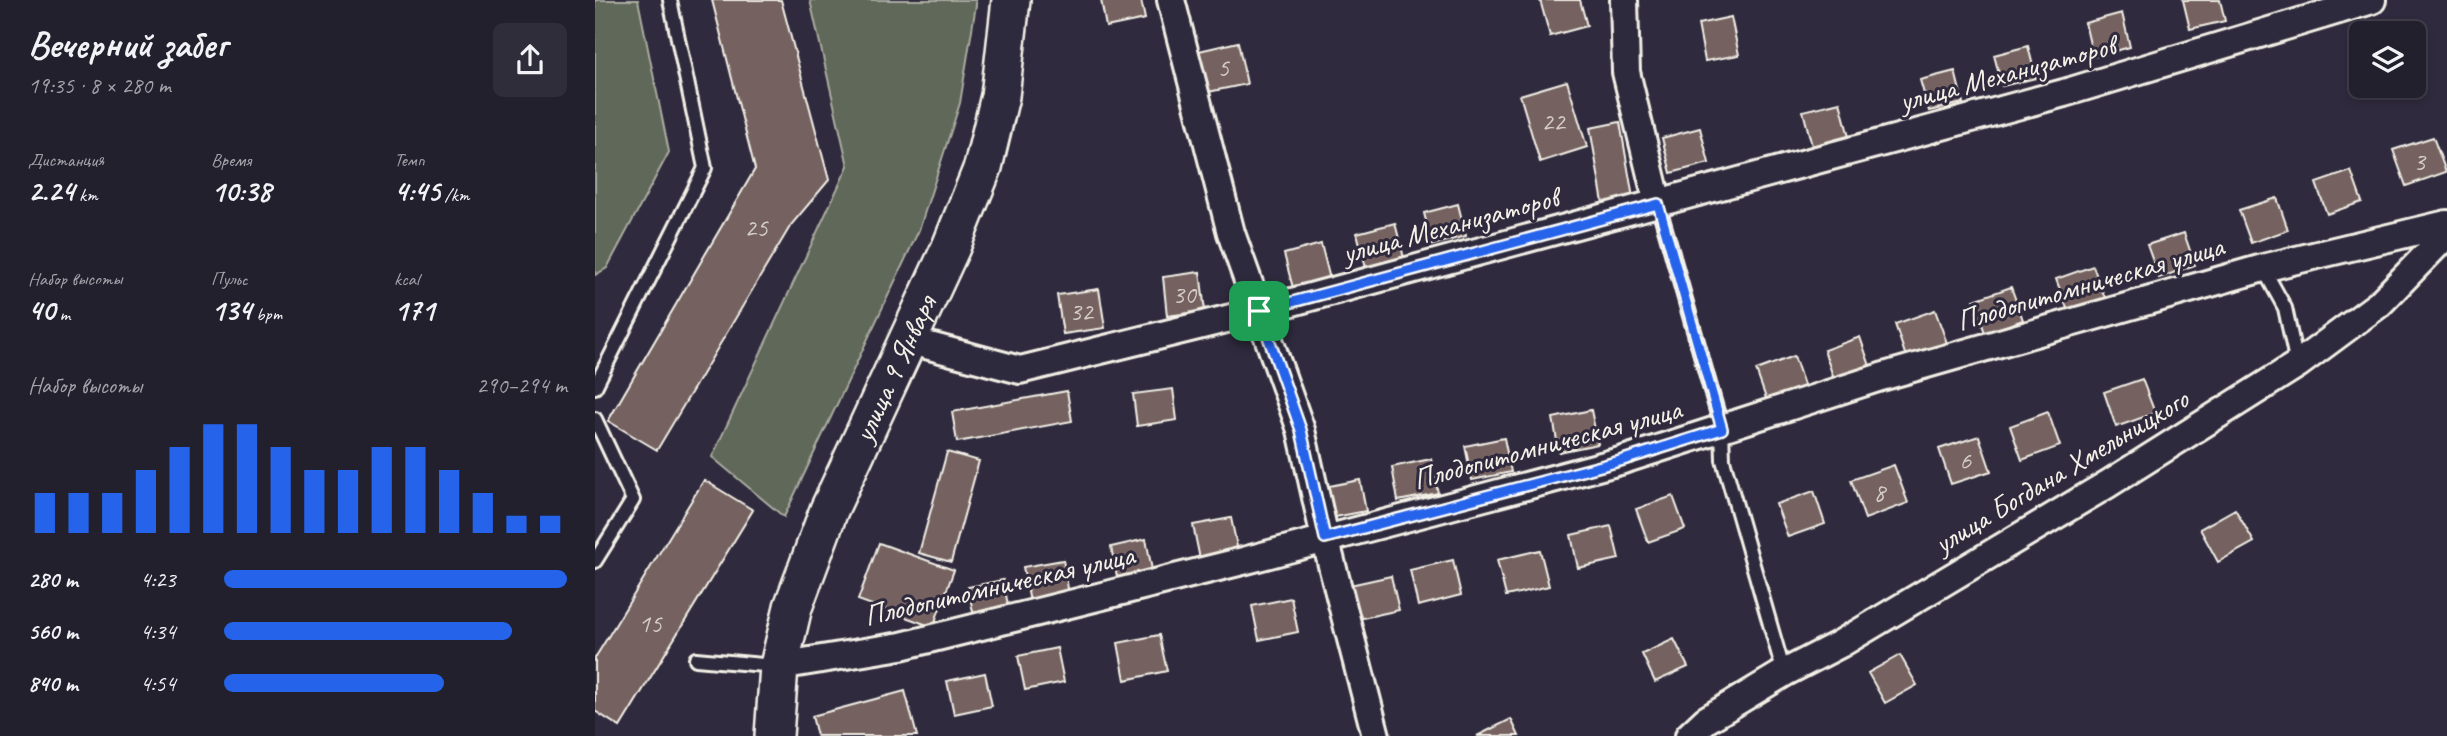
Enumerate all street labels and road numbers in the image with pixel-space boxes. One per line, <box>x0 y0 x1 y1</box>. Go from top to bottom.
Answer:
street label: улица Механизаторов <box>1893 25 2124 121</box>
street label: улица Механизаторов <box>1336 177 1567 273</box>
street label: Плодопитомническая улица <box>1952 226 2230 339</box>
street label: улица 9 Января <box>843 287 946 450</box>
street label: улица Богдана Хмельницкого <box>1925 379 2196 563</box>
street label: Плодопитомническая улица <box>1409 389 1687 498</box>
street label: Плодопитомническая улица <box>860 535 1140 635</box>

